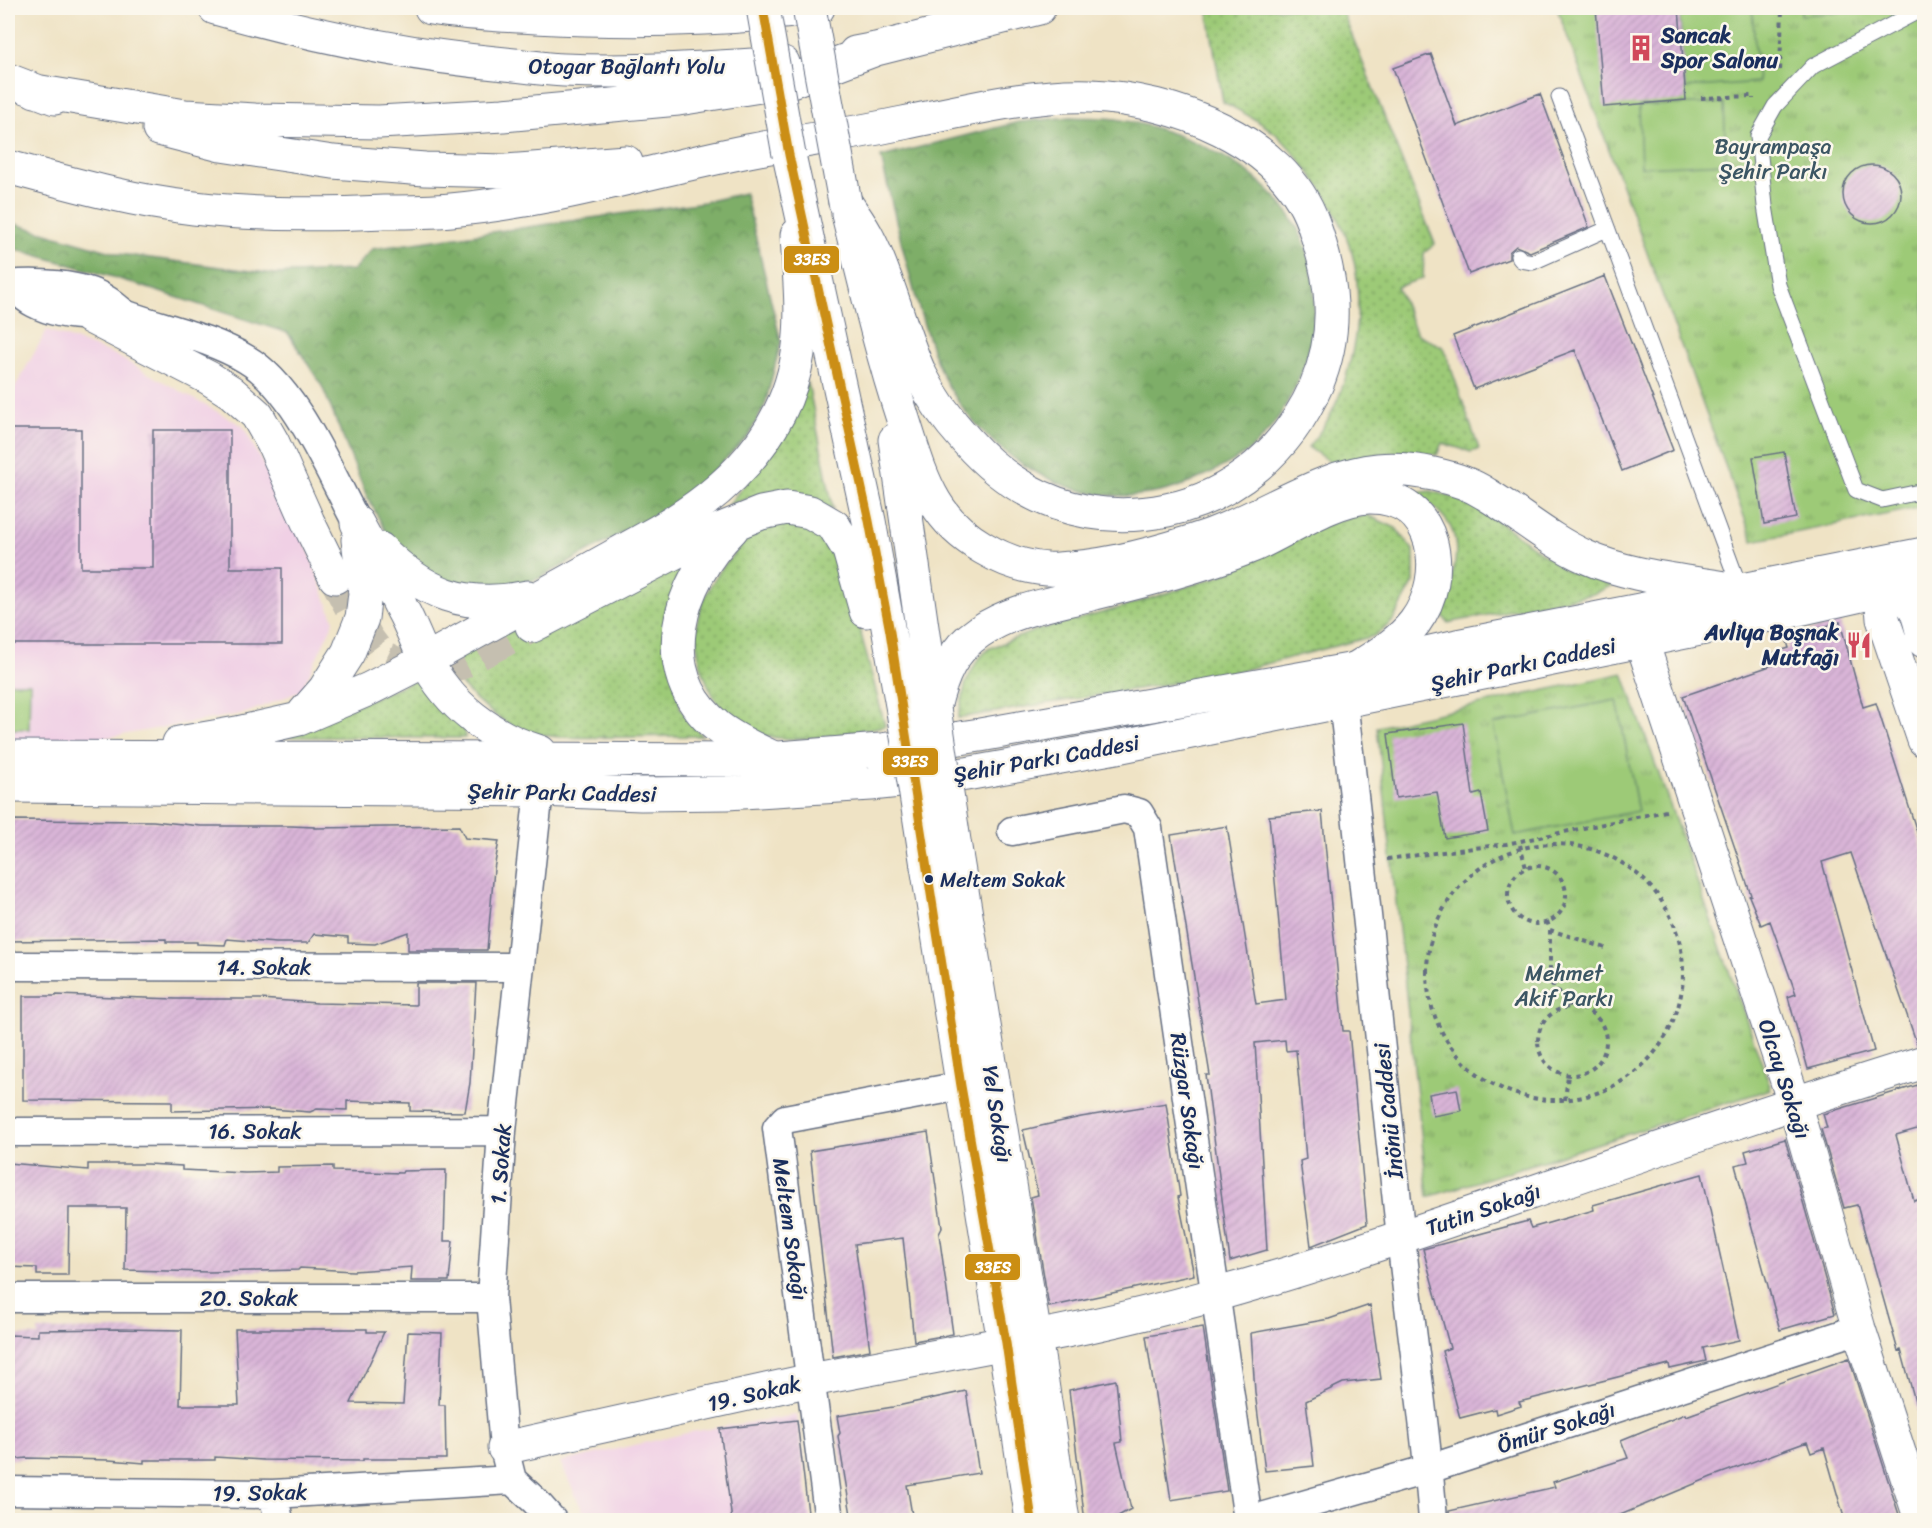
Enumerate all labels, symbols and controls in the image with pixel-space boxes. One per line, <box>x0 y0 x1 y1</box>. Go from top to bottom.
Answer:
place label: Sancak Spor Salonu <box>1660 16 1778 80</box>
building icon: Sancak Spor Salonu <box>1626 33 1656 63</box>
street label: Otogar Bağlantı Yolu <box>529 47 726 86</box>
park label: Bayrampaşa Şehir Parkı <box>1714 127 1832 191</box>
line badge: 33ES <box>783 245 840 274</box>
text: 33ES <box>793 245 831 274</box>
place label: Avliya Boşnak Mutfağı <box>1703 613 1839 677</box>
street label: Şehir Parkı Caddesi <box>1427 626 1620 703</box>
restaurant icon: Avliya Boşnak Mutfağı <box>1844 630 1874 660</box>
street label: Şehir Parkı Caddesi <box>950 723 1143 794</box>
line badge: 33ES <box>882 747 939 776</box>
text: 33ES <box>891 747 929 776</box>
street label: Şehir Parkı Caddesi <box>467 771 658 814</box>
place label: Meltem Sokak <box>940 863 1066 898</box>
marker: Meltem Sokak <box>923 873 935 885</box>
street label: 14. Sokak <box>217 948 312 987</box>
park label: Mehmet Akif Parkı <box>1514 954 1613 1018</box>
street label: Olcay Sokağı <box>1747 1014 1822 1144</box>
street label: Rüzgar Sokağı <box>1159 1030 1216 1172</box>
street label: İnönü Caddesi <box>1362 1040 1415 1182</box>
street label: Yel Sokağı <box>971 1063 1024 1166</box>
street label: 16. Sokak <box>208 1112 302 1151</box>
street label: 1. Sokak <box>478 1122 523 1206</box>
street label: Meltem Sokağı <box>761 1155 820 1303</box>
street label: Tutin Sokağı <box>1420 1172 1546 1247</box>
line badge: 33ES <box>964 1253 1021 1281</box>
text: 33ES <box>974 1253 1012 1282</box>
street label: 20. Sokak <box>200 1279 298 1318</box>
street label: 19. Sokak <box>704 1364 805 1423</box>
street label: Ömür Sokağı <box>1492 1390 1620 1465</box>
street label: 19. Sokak <box>212 1472 308 1513</box>

